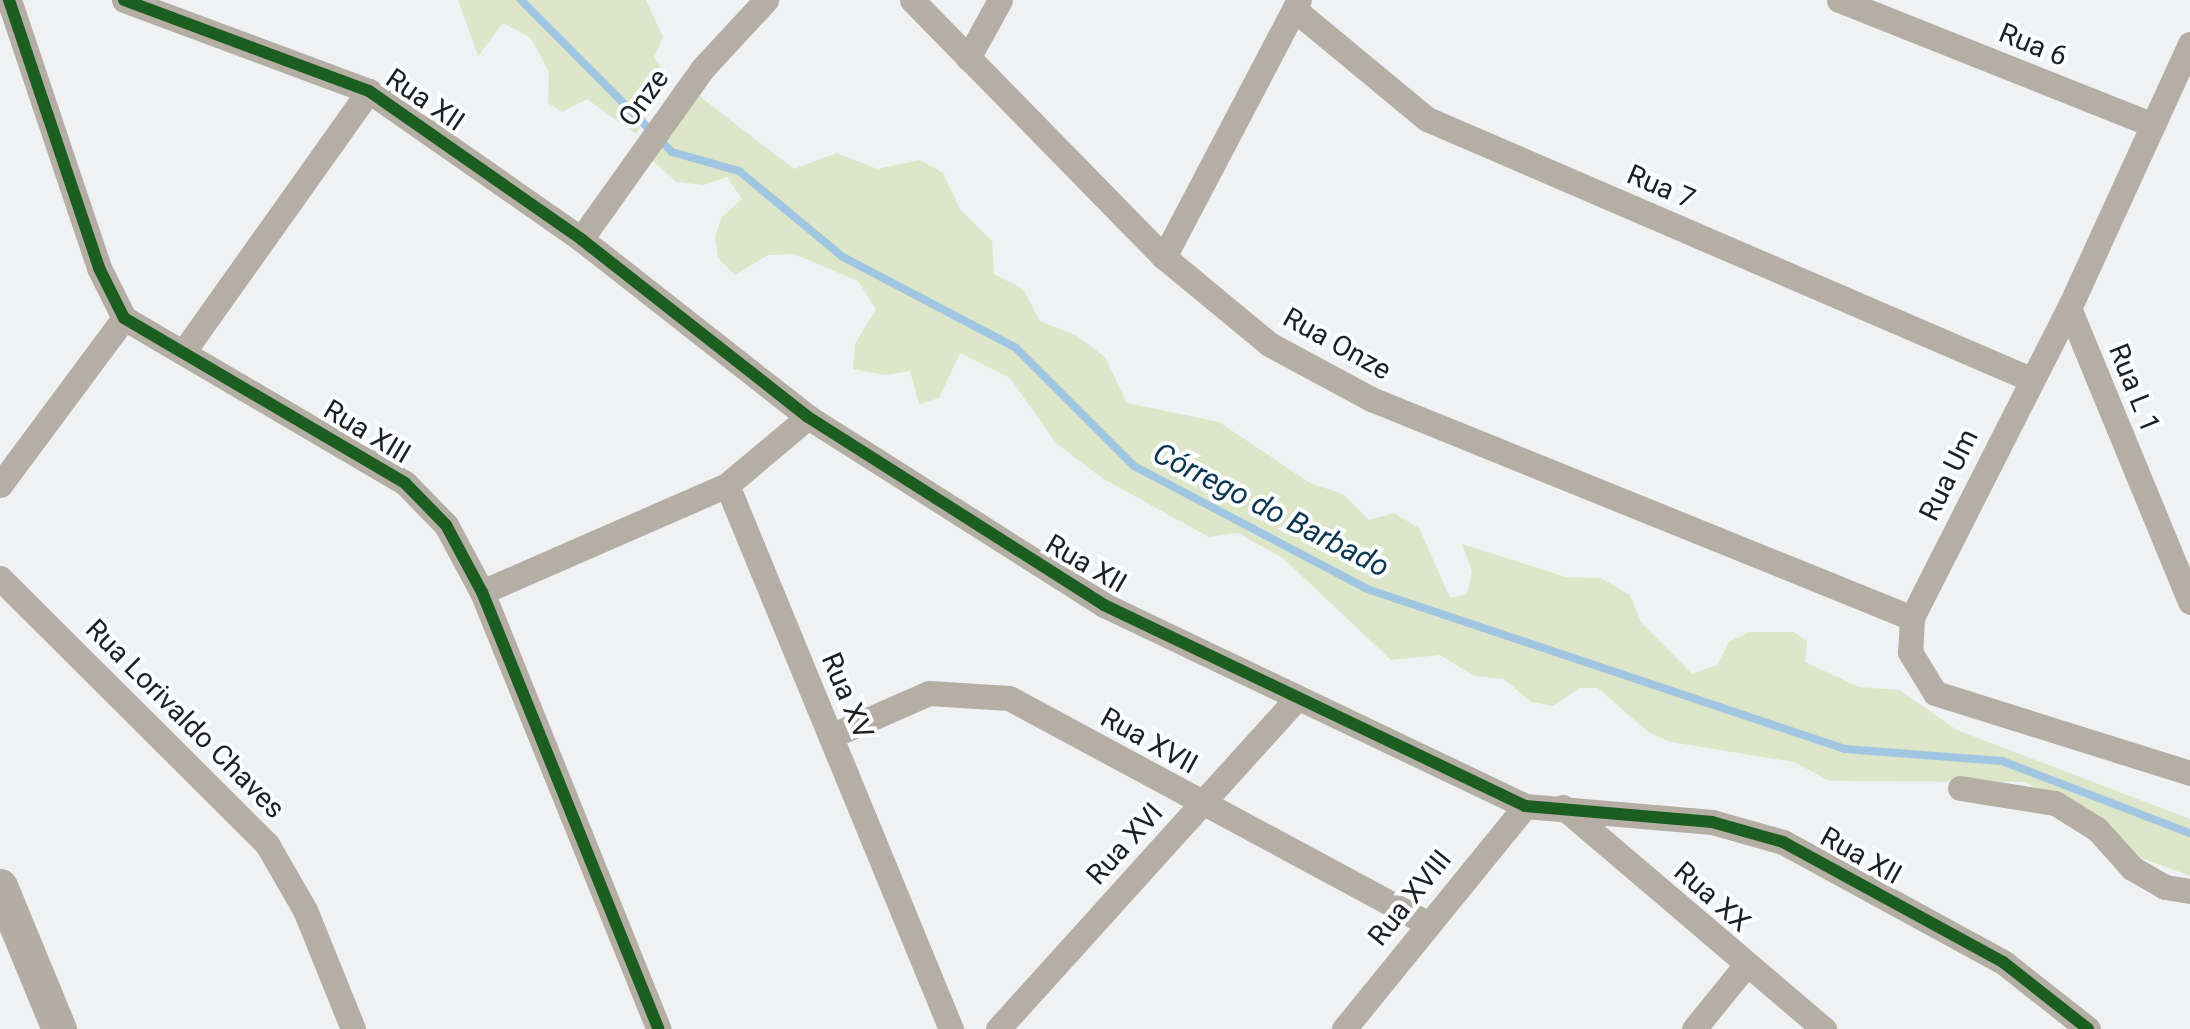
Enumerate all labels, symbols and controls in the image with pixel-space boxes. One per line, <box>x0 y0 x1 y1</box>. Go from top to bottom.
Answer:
street label: Rua 6 <box>1994 16 2072 74</box>
street label: Rua XII <box>379 62 471 138</box>
street label: Onze <box>612 63 676 133</box>
street label: Rua 7 <box>1622 158 1700 216</box>
street label: Rua Onze <box>1277 301 1397 387</box>
street label: Rua L 1 <box>2101 339 2167 437</box>
street label: Rua XIII <box>318 393 416 471</box>
street label: Rua Um <box>1913 424 1985 526</box>
water label: Córrego do Barbado <box>1147 435 1395 585</box>
street label: Rua XII <box>1040 528 1132 600</box>
street label: Rua Lorivaldo Chaves <box>78 612 292 826</box>
street label: Rua XV <box>814 648 880 744</box>
street label: Rua XVII <box>1095 701 1203 781</box>
street label: Rua XVI <box>1080 796 1170 892</box>
street label: Rua XII <box>1815 820 1907 892</box>
street label: Rua XVIII <box>1361 843 1459 953</box>
street label: Rua XX <box>1667 855 1757 939</box>

